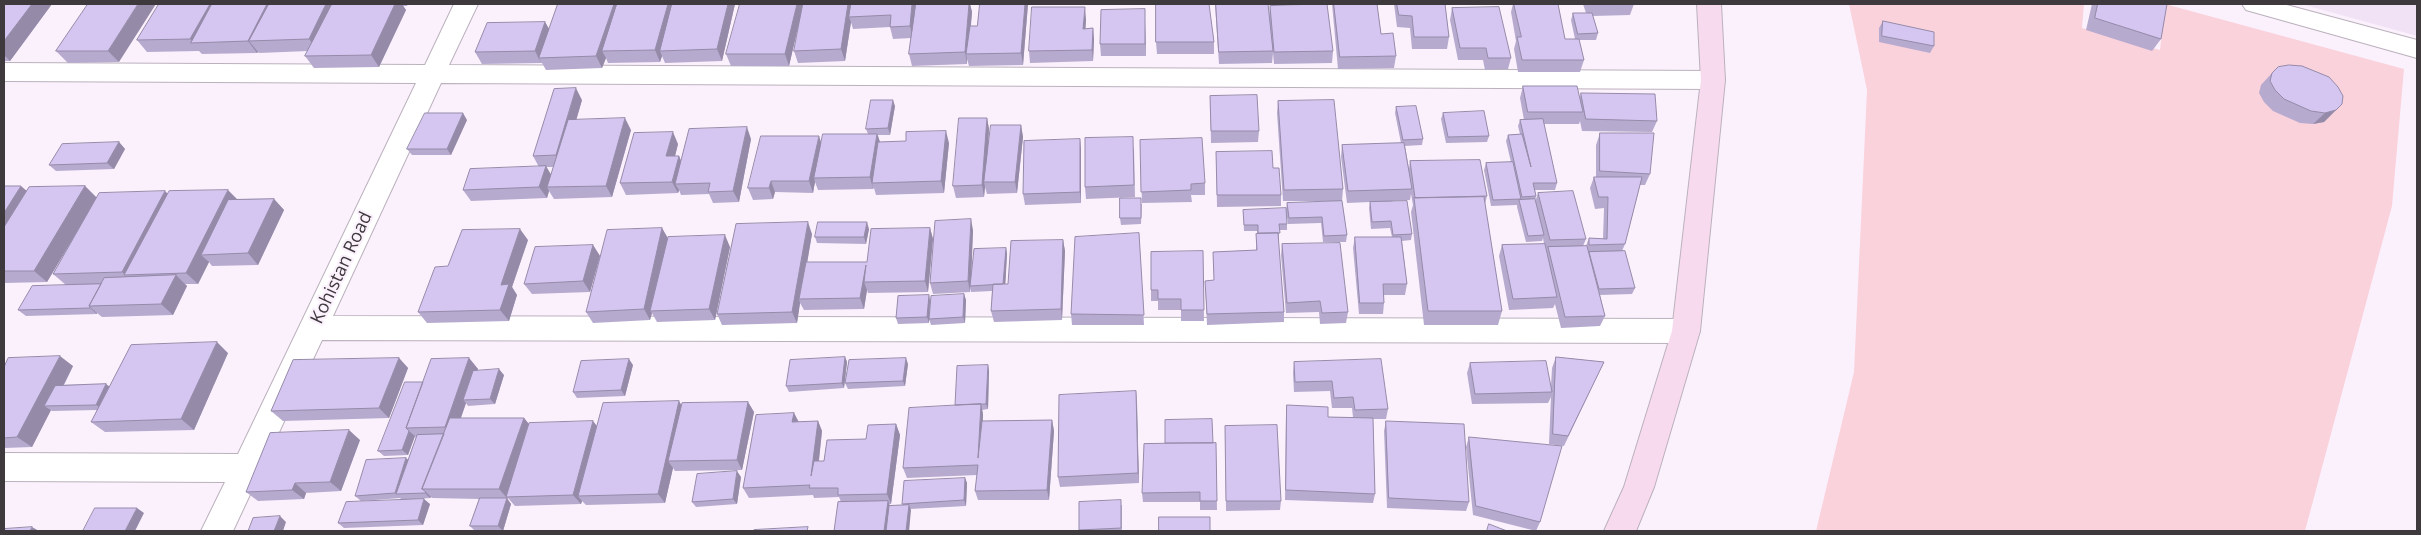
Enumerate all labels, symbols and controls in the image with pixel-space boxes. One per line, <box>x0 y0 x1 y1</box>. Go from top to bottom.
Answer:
street label: Kohistan Road <box>307 209 377 327</box>

